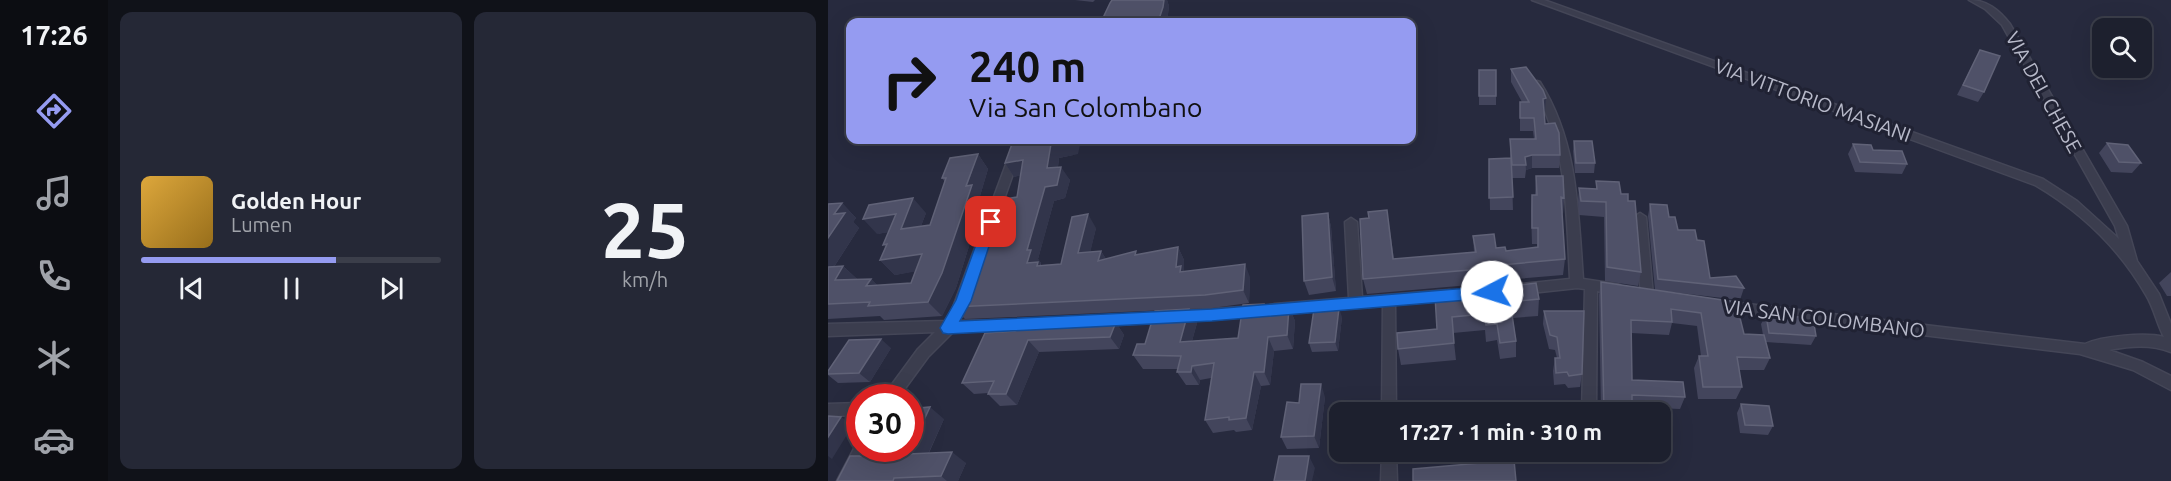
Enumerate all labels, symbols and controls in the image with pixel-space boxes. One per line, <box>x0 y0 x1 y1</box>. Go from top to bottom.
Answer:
map controls <box>2092 18 2152 78</box>
button: search <box>2092 18 2152 78</box>
text: 17:26 <box>20 20 88 50</box>
street label: VIA DEL CHESE <box>2001 28 2087 156</box>
icon: right <box>870 42 948 120</box>
text: 240 m <box>969 43 1086 90</box>
street label: VIA VITTORIO MASIANI <box>1712 54 1914 146</box>
icon: directions <box>33 90 75 132</box>
text: Via San Colombano <box>969 92 1203 122</box>
icon: music <box>33 172 75 214</box>
text: 25 <box>601 185 689 273</box>
text: Golden Hour <box>231 188 361 213</box>
pin <box>965 196 1016 247</box>
icon: arrive <box>974 205 1007 238</box>
text: Lumen <box>231 213 292 236</box>
icon: phone <box>33 255 75 297</box>
position arrow <box>1460 260 1524 324</box>
text: km/h <box>622 268 668 291</box>
icon: previous <box>175 272 208 305</box>
icon: pause <box>275 272 308 305</box>
icon: next <box>375 272 408 305</box>
street label: VIA SAN COLOMBANO <box>1722 294 1926 342</box>
icon: climate <box>33 337 75 379</box>
speed limit sign: 30 <box>846 384 924 462</box>
icon: car <box>33 419 75 461</box>
text: 17:27 · 1 min · 310 m <box>1398 419 1602 444</box>

